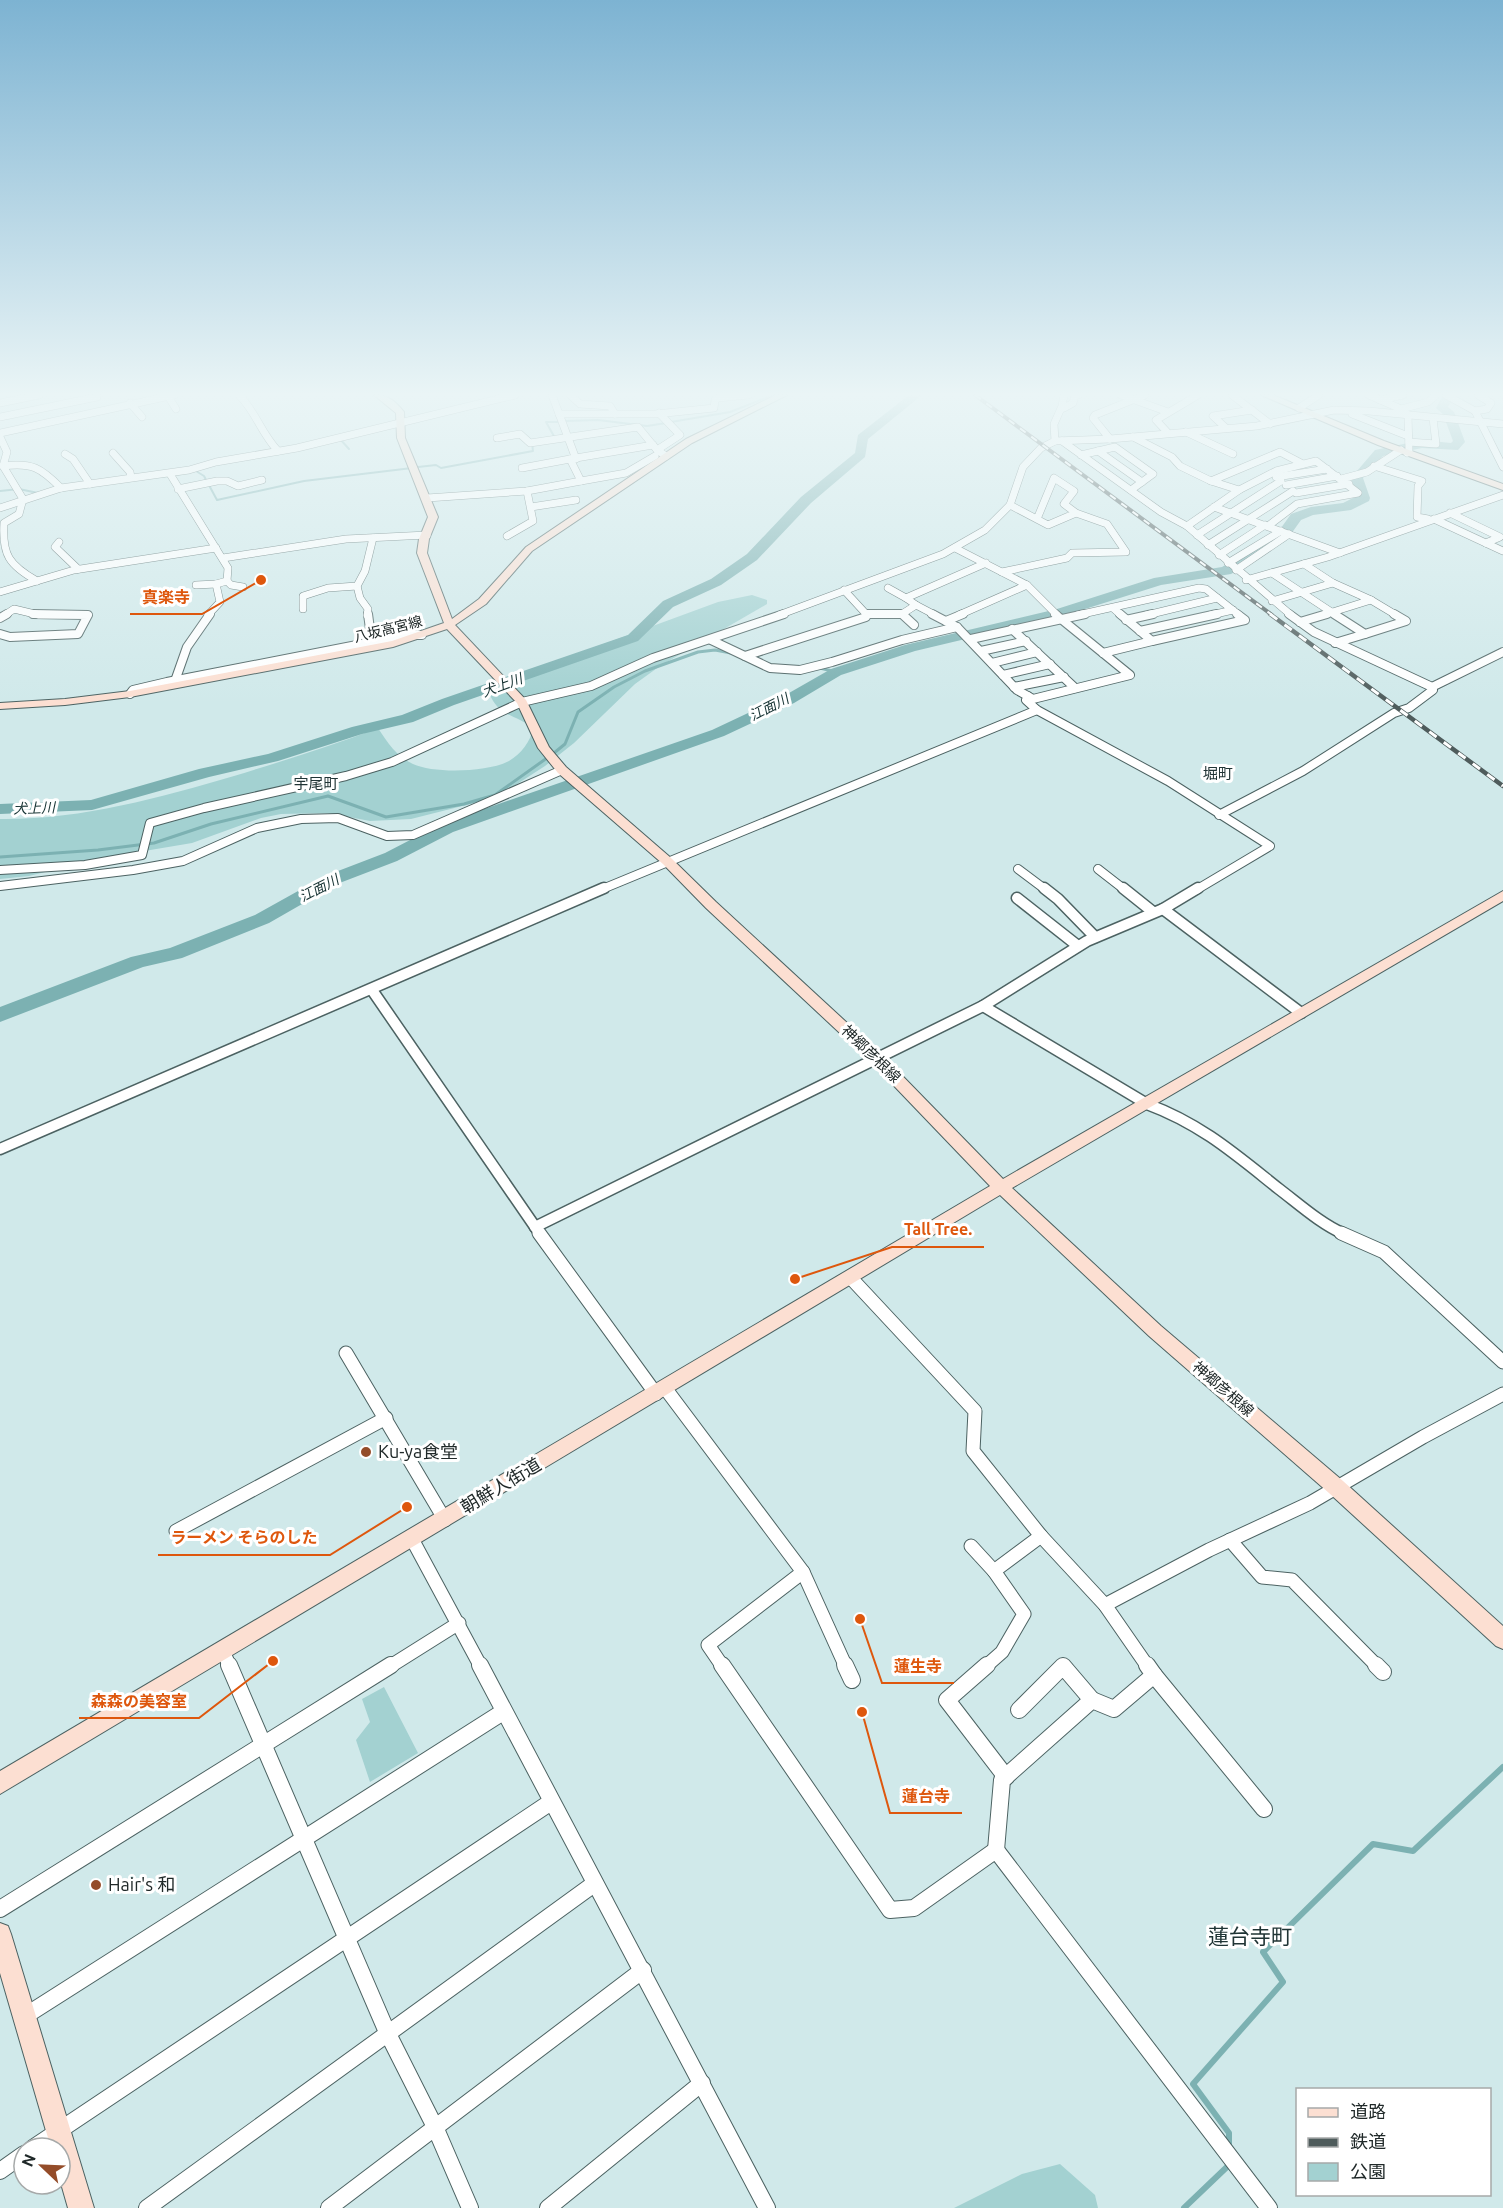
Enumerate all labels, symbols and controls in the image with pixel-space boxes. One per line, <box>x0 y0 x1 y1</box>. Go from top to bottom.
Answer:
callout: 真楽寺 <box>130 580 202 614</box>
text: 真楽寺 <box>142 588 190 606</box>
street label: 八坂高宮線 <box>352 613 424 645</box>
water label: 犬上川 <box>480 670 526 700</box>
water label: 江面川 <box>747 689 793 724</box>
district label: 堀町 <box>1203 765 1233 782</box>
district label: 宇尾町 <box>293 775 339 792</box>
water label: 犬上川 <box>13 799 57 817</box>
water label: 江面川 <box>297 870 343 905</box>
street label: 神郷彦根線 <box>838 1021 904 1086</box>
callout: Tall Tree. <box>892 1213 984 1247</box>
text: Tall Tree. <box>904 1220 972 1238</box>
street label: 神郷彦根線 <box>1189 1358 1257 1420</box>
place label: Ku-ya食堂 <box>378 1441 458 1461</box>
marker: Ku-ya食堂 <box>359 1445 373 1459</box>
street label: 朝鮮人街道 <box>457 1453 544 1517</box>
callout: ラーメン そらのした <box>158 1521 330 1555</box>
text: ラーメン そらのした <box>170 1528 318 1546</box>
callout: 蓮生寺 <box>882 1649 954 1683</box>
text: 蓮生寺 <box>894 1657 942 1675</box>
callout: 森森の美容室 <box>79 1684 199 1718</box>
text: 森森の美容室 <box>91 1692 187 1710</box>
callout: 蓮台寺 <box>890 1779 962 1813</box>
text: 蓮台寺 <box>902 1787 950 1805</box>
place label: Hair's 和 <box>108 1874 175 1894</box>
marker: Hair's 和 <box>89 1878 103 1892</box>
district label: 蓮台寺町 <box>1208 1924 1292 1948</box>
legend <box>1296 2088 1491 2196</box>
text: 道路 <box>1350 2101 1386 2121</box>
text: 鉄道 <box>1350 2131 1386 2151</box>
north arrow <box>12 2136 72 2196</box>
text: N <box>18 2151 39 2169</box>
text: 公園 <box>1350 2161 1386 2181</box>

